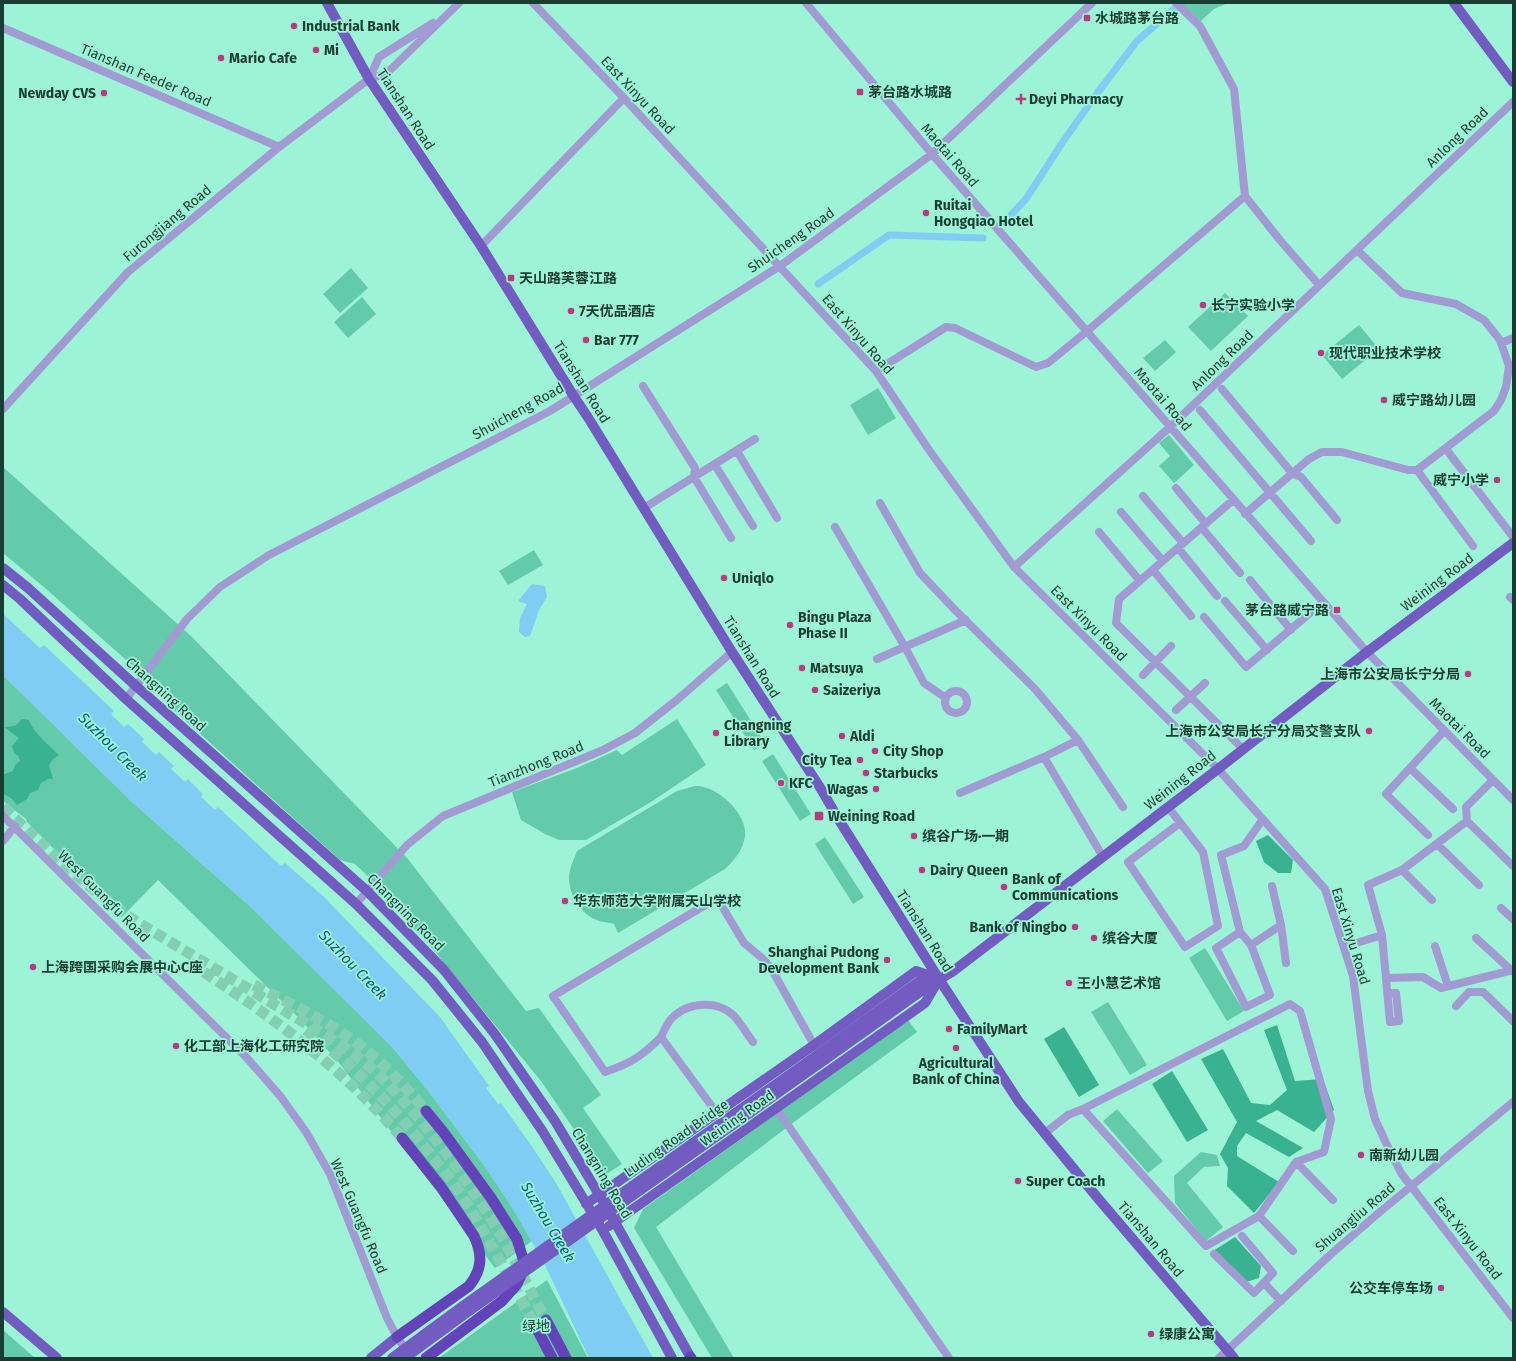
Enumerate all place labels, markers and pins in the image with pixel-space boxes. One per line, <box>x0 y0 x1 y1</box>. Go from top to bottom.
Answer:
place label: 水城路茅台路 <box>1095 10 1179 27</box>
marker: 水城路茅台路 <box>1082 13 1092 23</box>
place label: Industrial Bank <box>302 18 400 35</box>
marker: Industrial Bank <box>289 21 299 31</box>
place label: Mi <box>324 42 339 59</box>
marker: Mi <box>311 45 321 55</box>
place label: Mario Cafe <box>229 50 297 67</box>
marker: Mario Cafe <box>216 53 226 63</box>
place label: 茅台路水城路 <box>868 84 952 101</box>
place label: Newday CVS <box>18 85 96 102</box>
marker: 茅台路水城路 <box>855 87 865 97</box>
marker: Newday CVS <box>99 88 109 98</box>
place label: Deyi Pharmacy <box>1029 91 1124 108</box>
marker: Deyi Pharmacy <box>1016 94 1026 104</box>
place label: Ruitai Hongqiao Hotel <box>934 197 1034 230</box>
marker: Ruitai Hongqiao Hotel <box>921 208 931 218</box>
place label: 天山路芙蓉江路 <box>519 270 617 287</box>
marker: 天山路芙蓉江路 <box>506 273 516 283</box>
place label: 长宁实验小学 <box>1211 297 1295 314</box>
marker: 长宁实验小学 <box>1198 300 1208 310</box>
place label: 7天优品酒店 <box>579 303 656 320</box>
marker: 7天优品酒店 <box>566 306 576 316</box>
place label: Bar 777 <box>594 332 639 349</box>
marker: Bar 777 <box>581 335 591 345</box>
place label: 现代职业技术学校 <box>1329 345 1441 362</box>
marker: 现代职业技术学校 <box>1316 348 1326 358</box>
place label: 威宁路幼儿园 <box>1392 392 1476 409</box>
marker: 威宁路幼儿园 <box>1379 395 1389 405</box>
place label: 威宁小学 <box>1433 472 1489 489</box>
marker: 威宁小学 <box>1492 475 1502 485</box>
place label: Uniqlo <box>732 570 774 587</box>
marker: Uniqlo <box>719 573 729 583</box>
place label: 茅台路威宁路 <box>1245 602 1329 619</box>
marker: 茅台路威宁路 <box>1332 605 1342 615</box>
place label: Bingu Plaza Phase II <box>798 609 872 642</box>
marker: Bingu Plaza Phase II <box>785 620 795 630</box>
place label: Matsuya <box>810 660 864 677</box>
marker: Matsuya <box>797 663 807 673</box>
place label: 上海市公安局长宁分局 <box>1320 666 1460 683</box>
marker: 上海市公安局长宁分局 <box>1463 669 1473 679</box>
place label: Saizeriya <box>823 682 881 699</box>
marker: Saizeriya <box>810 685 820 695</box>
place label: Changning Library <box>724 717 792 750</box>
place label: 上海市公安局长宁分局交警支队 <box>1165 723 1361 740</box>
marker: 上海市公安局长宁分局交警支队 <box>1364 726 1374 736</box>
marker: Changning Library <box>711 728 721 738</box>
place label: Aldi <box>849 728 875 745</box>
marker: Aldi <box>837 731 847 741</box>
place label: City Shop <box>883 743 944 760</box>
marker: City Shop <box>870 746 880 756</box>
place label: City Tea <box>802 752 852 769</box>
marker: City Tea <box>855 755 865 765</box>
place label: Starbucks <box>874 765 938 782</box>
marker: Starbucks <box>861 768 871 778</box>
place label: KFC <box>789 775 812 792</box>
marker: KFC <box>776 778 786 788</box>
place label: Wagas <box>827 781 868 798</box>
marker: Wagas <box>871 784 881 794</box>
place label: Weining Road <box>828 808 915 825</box>
marker: Weining Road <box>813 810 825 822</box>
place label: 缤谷广场·一期 <box>922 828 1009 845</box>
marker: 缤谷广场·一期 <box>909 831 919 841</box>
place label: Dairy Queen <box>930 862 1008 879</box>
marker: Dairy Queen <box>917 865 927 875</box>
place label: Bank of Communications <box>1012 871 1118 904</box>
marker: Bank of Communications <box>999 882 1009 892</box>
place label: 华东师范大学附属天山学校 <box>573 893 741 910</box>
marker: 华东师范大学附属天山学校 <box>560 896 570 906</box>
place label: Bank of Ningbo <box>970 919 1067 936</box>
marker: Bank of Ningbo <box>1070 922 1080 932</box>
place label: 缤谷大厦 <box>1102 930 1158 947</box>
marker: 缤谷大厦 <box>1089 933 1099 943</box>
place label: Shanghai Pudong Development Bank <box>758 944 879 977</box>
marker: Shanghai Pudong Development Bank <box>882 955 892 965</box>
place label: 上海跨国采购会展中心C座 <box>41 959 203 976</box>
marker: 上海跨国采购会展中心C座 <box>28 962 38 972</box>
place label: 王小慧艺术馆 <box>1077 975 1161 992</box>
marker: 王小慧艺术馆 <box>1064 978 1074 988</box>
place label: FamilyMart <box>957 1021 1028 1038</box>
marker: FamilyMart <box>944 1024 954 1034</box>
place label: 化工部上海化工研究院 <box>184 1038 324 1055</box>
marker: 化工部上海化工研究院 <box>171 1041 181 1051</box>
marker: Agricultural Bank of China <box>951 1043 961 1053</box>
place label: Agricultural Bank of China <box>912 1055 1000 1088</box>
place label: 南新幼儿园 <box>1369 1147 1439 1164</box>
marker: 南新幼儿园 <box>1356 1150 1366 1160</box>
place label: Super Coach <box>1026 1173 1105 1190</box>
marker: Super Coach <box>1013 1176 1023 1186</box>
place label: 公交车停车场 <box>1349 1280 1433 1297</box>
marker: 公交车停车场 <box>1436 1283 1446 1293</box>
place label: 绿康公寓 <box>1159 1326 1215 1343</box>
marker: 绿康公寓 <box>1146 1329 1156 1339</box>

